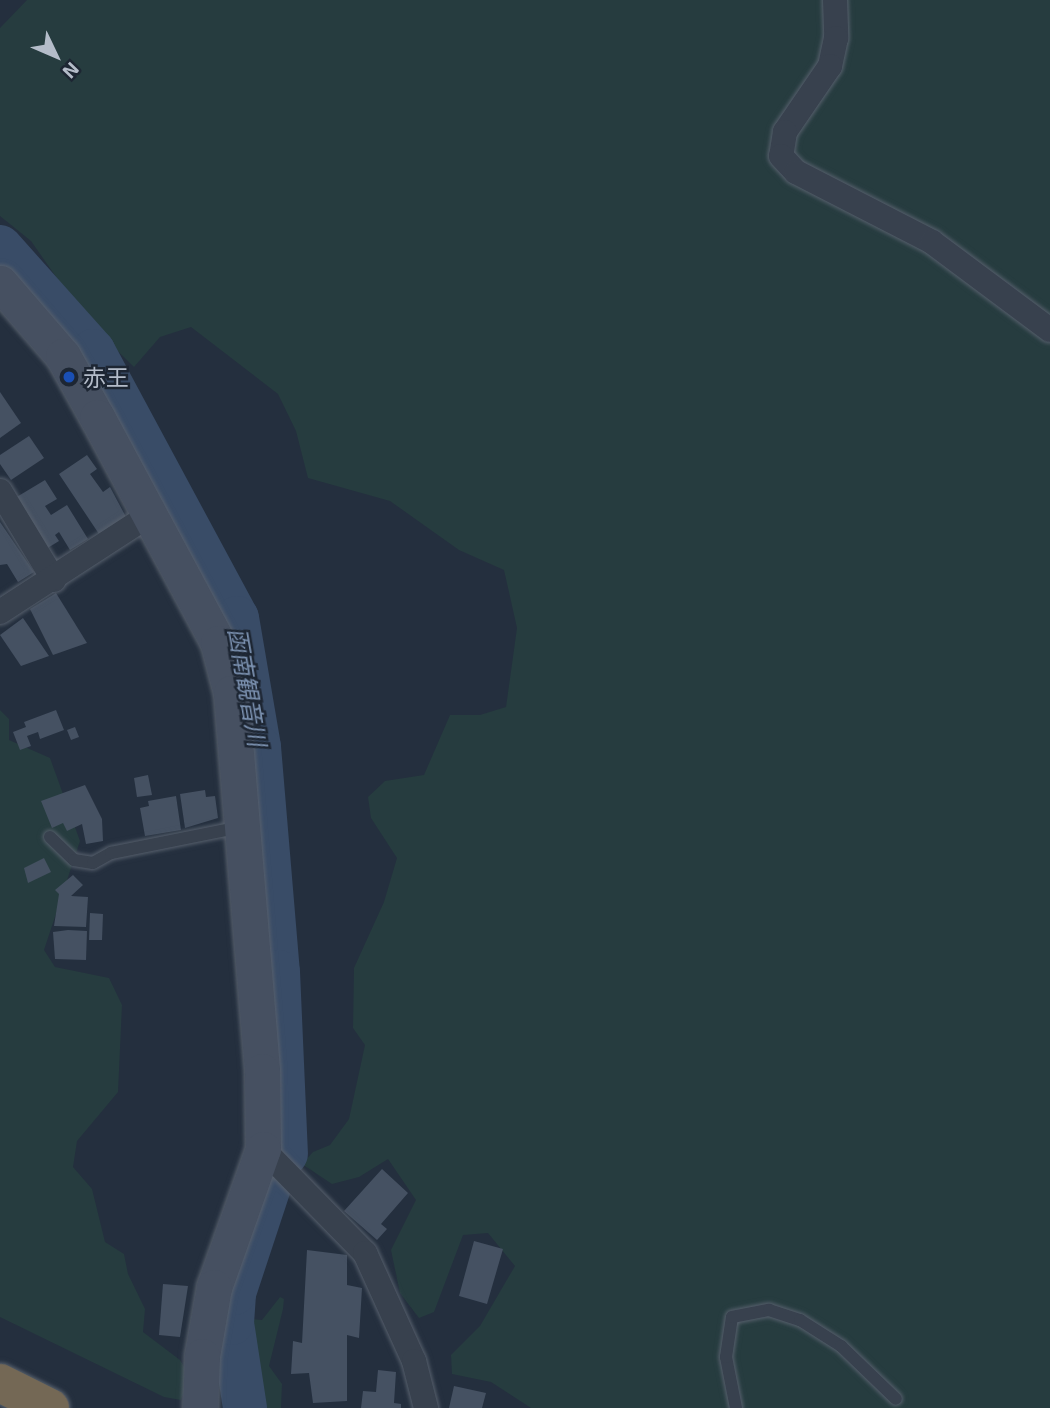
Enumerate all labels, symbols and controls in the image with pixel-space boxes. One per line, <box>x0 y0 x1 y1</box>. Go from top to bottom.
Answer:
north arrow <box>21 21 91 91</box>
text: N <box>58 58 85 84</box>
place label: 赤王 <box>83 363 129 391</box>
marker: 赤王 <box>61 369 77 385</box>
water label: 函南観音川 <box>223 625 273 749</box>

